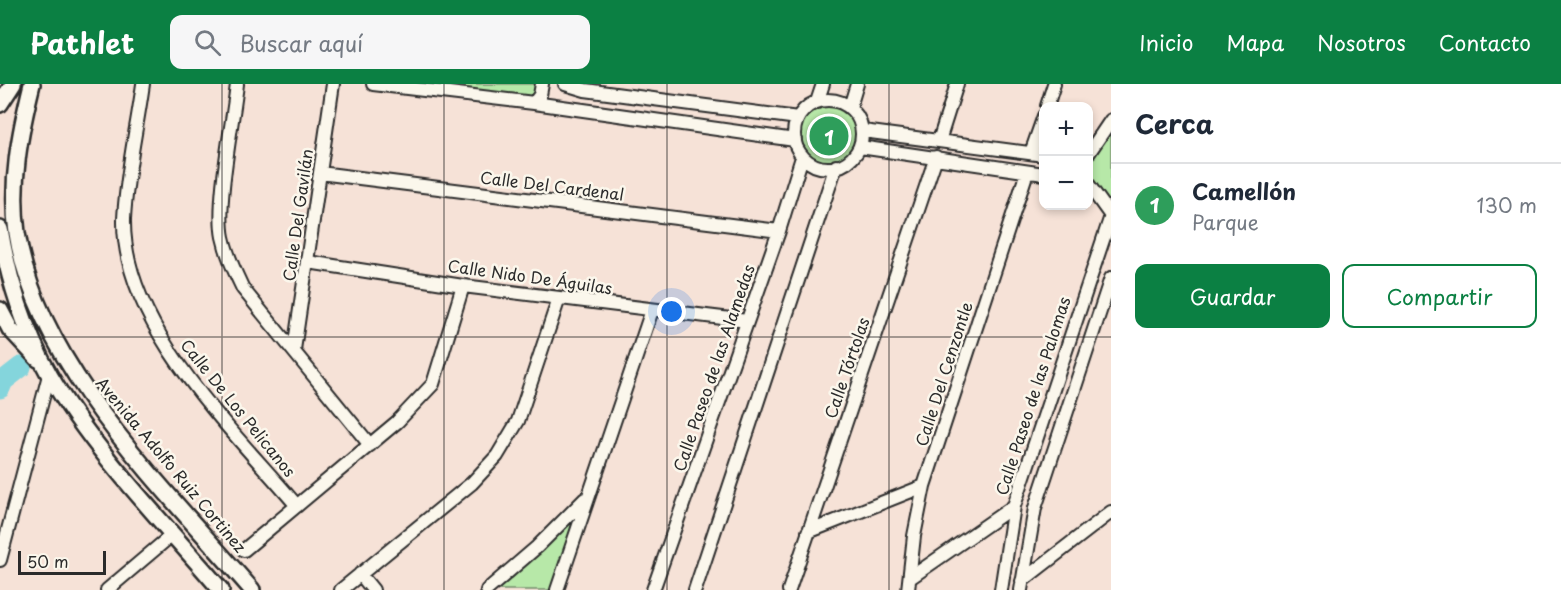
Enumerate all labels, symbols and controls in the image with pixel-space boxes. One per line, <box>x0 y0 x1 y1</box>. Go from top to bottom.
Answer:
search box <box>170 15 590 69</box>
text: Pathlet <box>30 21 134 64</box>
icon: search <box>191 26 224 59</box>
text: Buscar aquí <box>239 26 363 59</box>
text: Inicio <box>1139 26 1193 58</box>
text: Mapa <box>1226 26 1284 58</box>
text: Nosotros <box>1317 26 1406 58</box>
text: Contacto <box>1439 26 1531 58</box>
map controls <box>1039 102 1093 210</box>
button: + <box>1039 102 1093 156</box>
text: Cerca <box>1135 104 1214 143</box>
pin: 1 <box>810 113 848 158</box>
street label: Calle Del Gavilán <box>276 147 318 283</box>
button: − <box>1039 156 1093 210</box>
street label: Calle Del Cardenal <box>479 164 625 206</box>
text: Camellón <box>1192 174 1296 207</box>
text: 1 <box>1150 190 1159 220</box>
text: 130 m <box>1477 190 1537 220</box>
text: Parque <box>1192 207 1259 237</box>
street label: Calle Nido De Águilas <box>446 253 614 299</box>
street label: Calle Paseo de las Alamedas <box>666 261 760 474</box>
button: Guardar <box>1135 264 1330 328</box>
button: Compartir <box>1342 264 1537 328</box>
street label: Calle Paseo de las Palomas <box>989 293 1075 498</box>
your location <box>657 297 686 326</box>
street label: Calle Del Cenzontle <box>908 298 978 449</box>
street label: Calle Tórtolas <box>818 314 875 422</box>
street label: Calle De Los Pelicanos <box>176 333 302 482</box>
street label: Avenida Adolfo Ruiz Cortinez <box>91 371 253 558</box>
scale bar <box>18 548 106 576</box>
text: 50 m <box>27 549 68 573</box>

